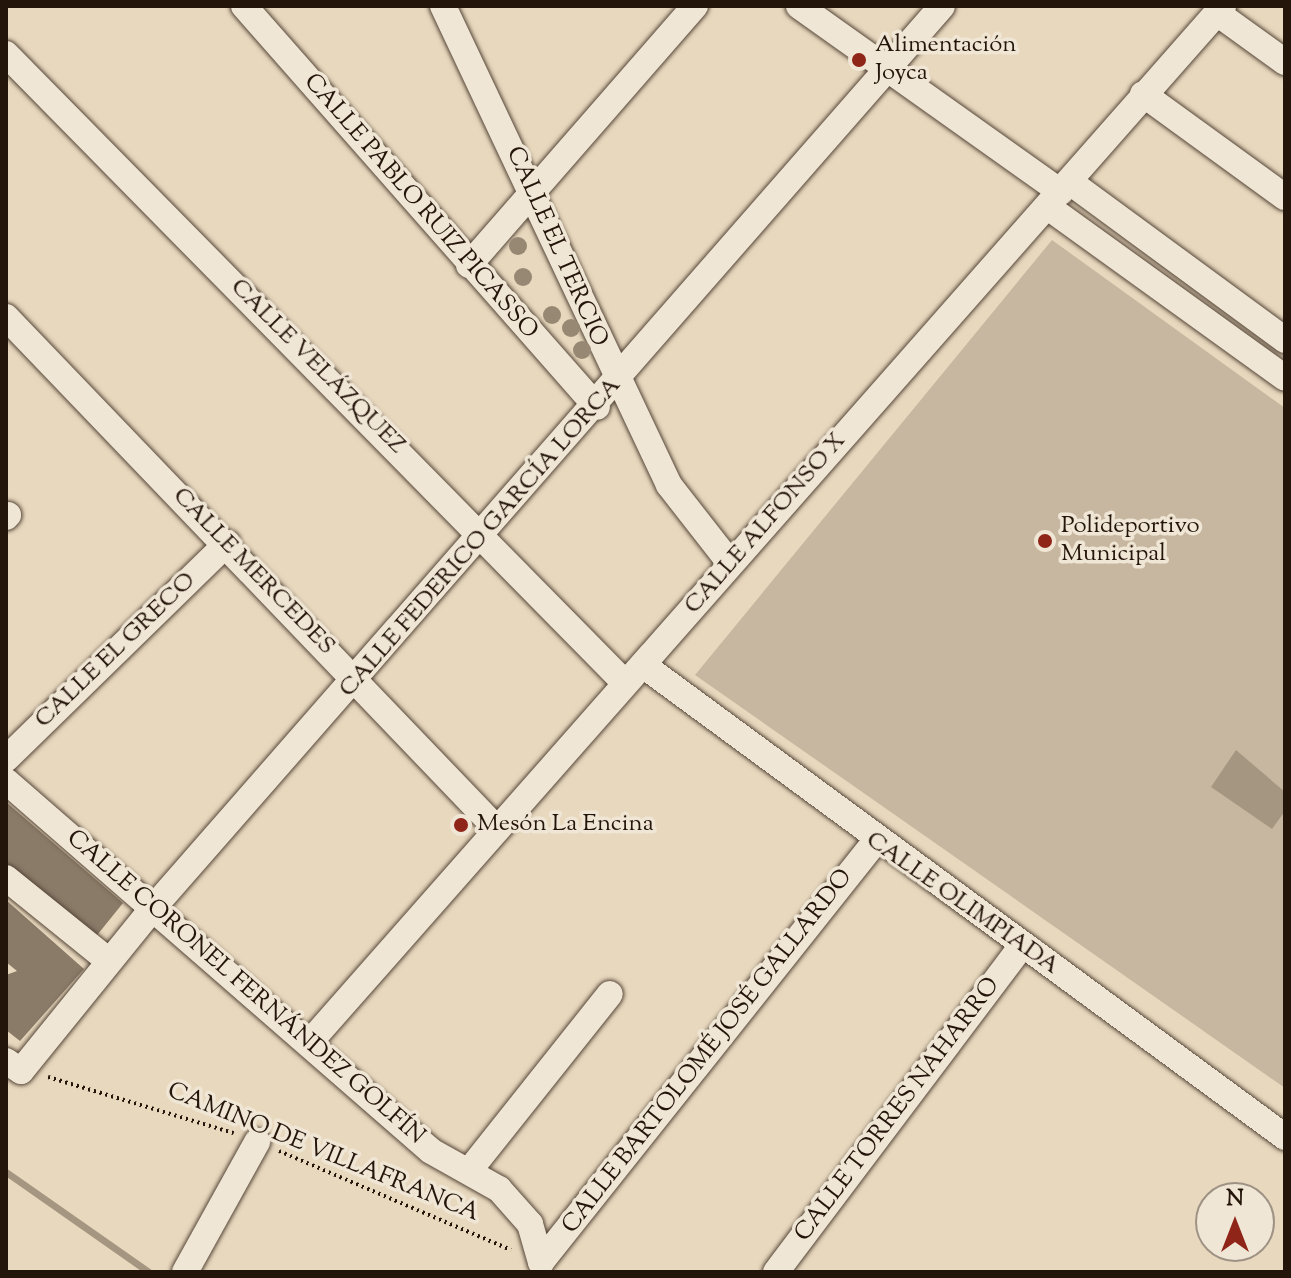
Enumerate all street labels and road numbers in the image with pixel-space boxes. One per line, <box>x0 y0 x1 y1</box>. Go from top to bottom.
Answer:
street label: CALLE PABLO RUIZ PICASSO <box>297 68 543 346</box>
street label: CALLE EL TERCIO <box>499 142 613 352</box>
street label: CALLE VELÁZQUEZ <box>224 274 410 460</box>
street label: CALLE FEDERICO GARCÍA LORCA <box>334 372 628 704</box>
street label: CALLE ALFONSO X <box>679 427 853 621</box>
street label: CALLE MERCEDES <box>166 482 340 662</box>
street label: CALLE EL GRECO <box>30 567 202 735</box>
street label: CALLE CORONEL FERNÁNDEZ GOLFÍN <box>60 824 430 1152</box>
street label: CALLE OLIMPIADA <box>860 826 1064 982</box>
street label: CALLE BARTOLOMÉ JOSÉ GALLARDO <box>557 864 859 1240</box>
street label: CALLE TORRES NAHARRO <box>789 972 1007 1248</box>
street label: CAMINO DE VILLAFRANCA <box>163 1077 483 1229</box>

